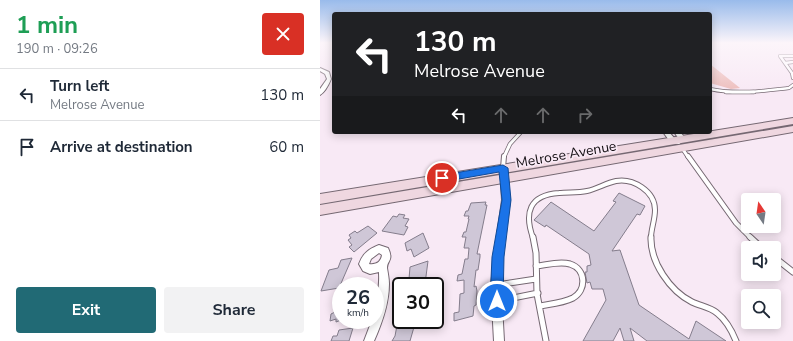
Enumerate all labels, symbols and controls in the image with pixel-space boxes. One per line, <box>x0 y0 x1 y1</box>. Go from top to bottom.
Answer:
text: 1 min <box>16 9 78 41</box>
button: close <box>262 13 304 55</box>
text: 130 m <box>414 23 497 61</box>
icon: left <box>348 28 400 80</box>
text: 190 m · 09:26 <box>16 40 98 58</box>
text: Melrose Avenue <box>414 59 545 83</box>
text: Turn left <box>50 76 109 96</box>
icon: left <box>16 84 38 106</box>
text: 130 m <box>260 85 304 105</box>
text: Melrose Avenue <box>50 96 144 114</box>
icon: left <box>448 104 470 126</box>
icon: ahead <box>490 104 512 126</box>
icon: ahead <box>532 104 554 126</box>
icon: right <box>574 104 596 126</box>
icon: arrive <box>16 136 38 158</box>
street label: Melrose Avenue <box>514 136 618 173</box>
text: Arrive at destination <box>50 137 193 157</box>
text: 60 m <box>269 137 304 157</box>
pin <box>425 161 459 195</box>
icon: arrive <box>431 167 453 189</box>
north arrow <box>741 193 781 233</box>
map controls <box>741 193 781 329</box>
button: sound <box>741 241 781 281</box>
speed limit sign: 30 <box>392 277 444 329</box>
position arrow <box>476 280 518 322</box>
text: 26 <box>346 284 370 311</box>
button: Exit <box>16 287 156 333</box>
button: Share <box>164 287 304 333</box>
button: search <box>741 289 781 329</box>
text: km/h <box>347 306 369 320</box>

